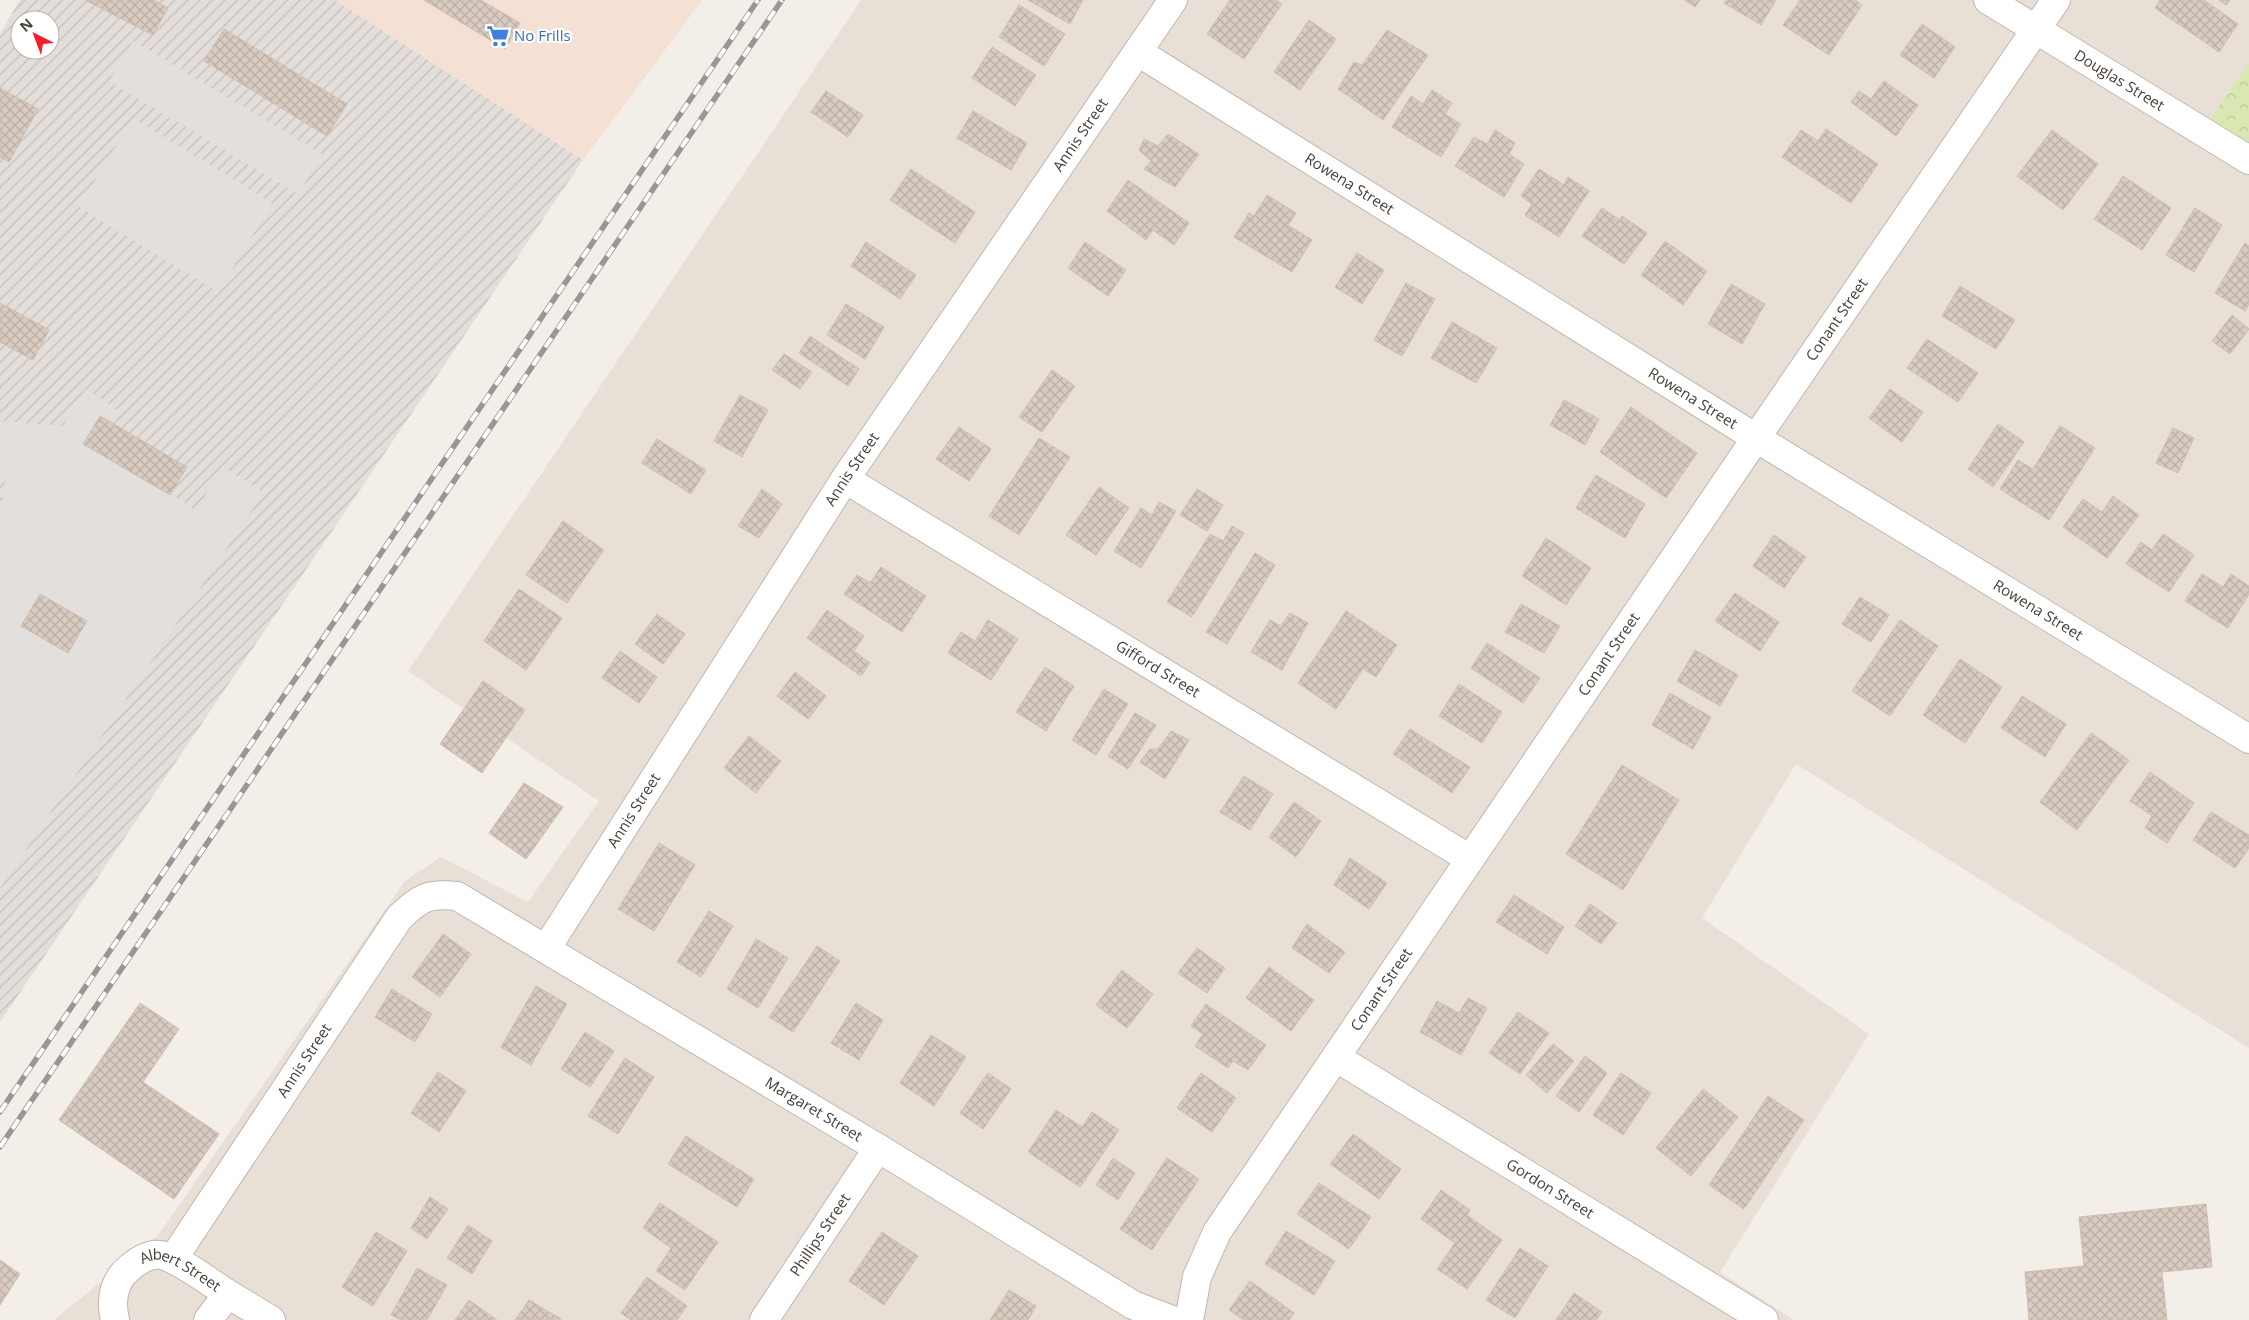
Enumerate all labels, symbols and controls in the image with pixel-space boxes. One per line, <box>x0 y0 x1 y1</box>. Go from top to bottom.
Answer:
north arrow <box>10 10 60 60</box>
text: N <box>15 14 37 36</box>
supermarket icon: No Frills <box>485 23 511 49</box>
place label: No Frills <box>514 25 571 45</box>
street label: Douglas Street <box>2071 44 2169 115</box>
street label: Annis Street <box>1048 94 1112 175</box>
street label: Rowena Street <box>1301 148 1398 219</box>
street label: Conant Street <box>1801 274 1872 365</box>
street label: Rowena Street <box>1645 362 1742 433</box>
street label: Annis Street <box>819 428 883 509</box>
street label: Rowena Street <box>1990 574 2087 644</box>
street label: Conant Street <box>1573 608 1644 699</box>
street label: Gifford Street <box>1112 635 1204 702</box>
street label: Annis Street <box>602 769 664 851</box>
street label: Conant Street <box>1345 943 1416 1035</box>
street label: Annis Street <box>272 1019 335 1101</box>
street label: Margaret Street <box>762 1072 867 1146</box>
street label: Gordon Street <box>1503 1153 1598 1222</box>
street label: Phillips Street <box>785 1189 854 1280</box>
street label: Albert Street <box>136 1244 225 1295</box>

